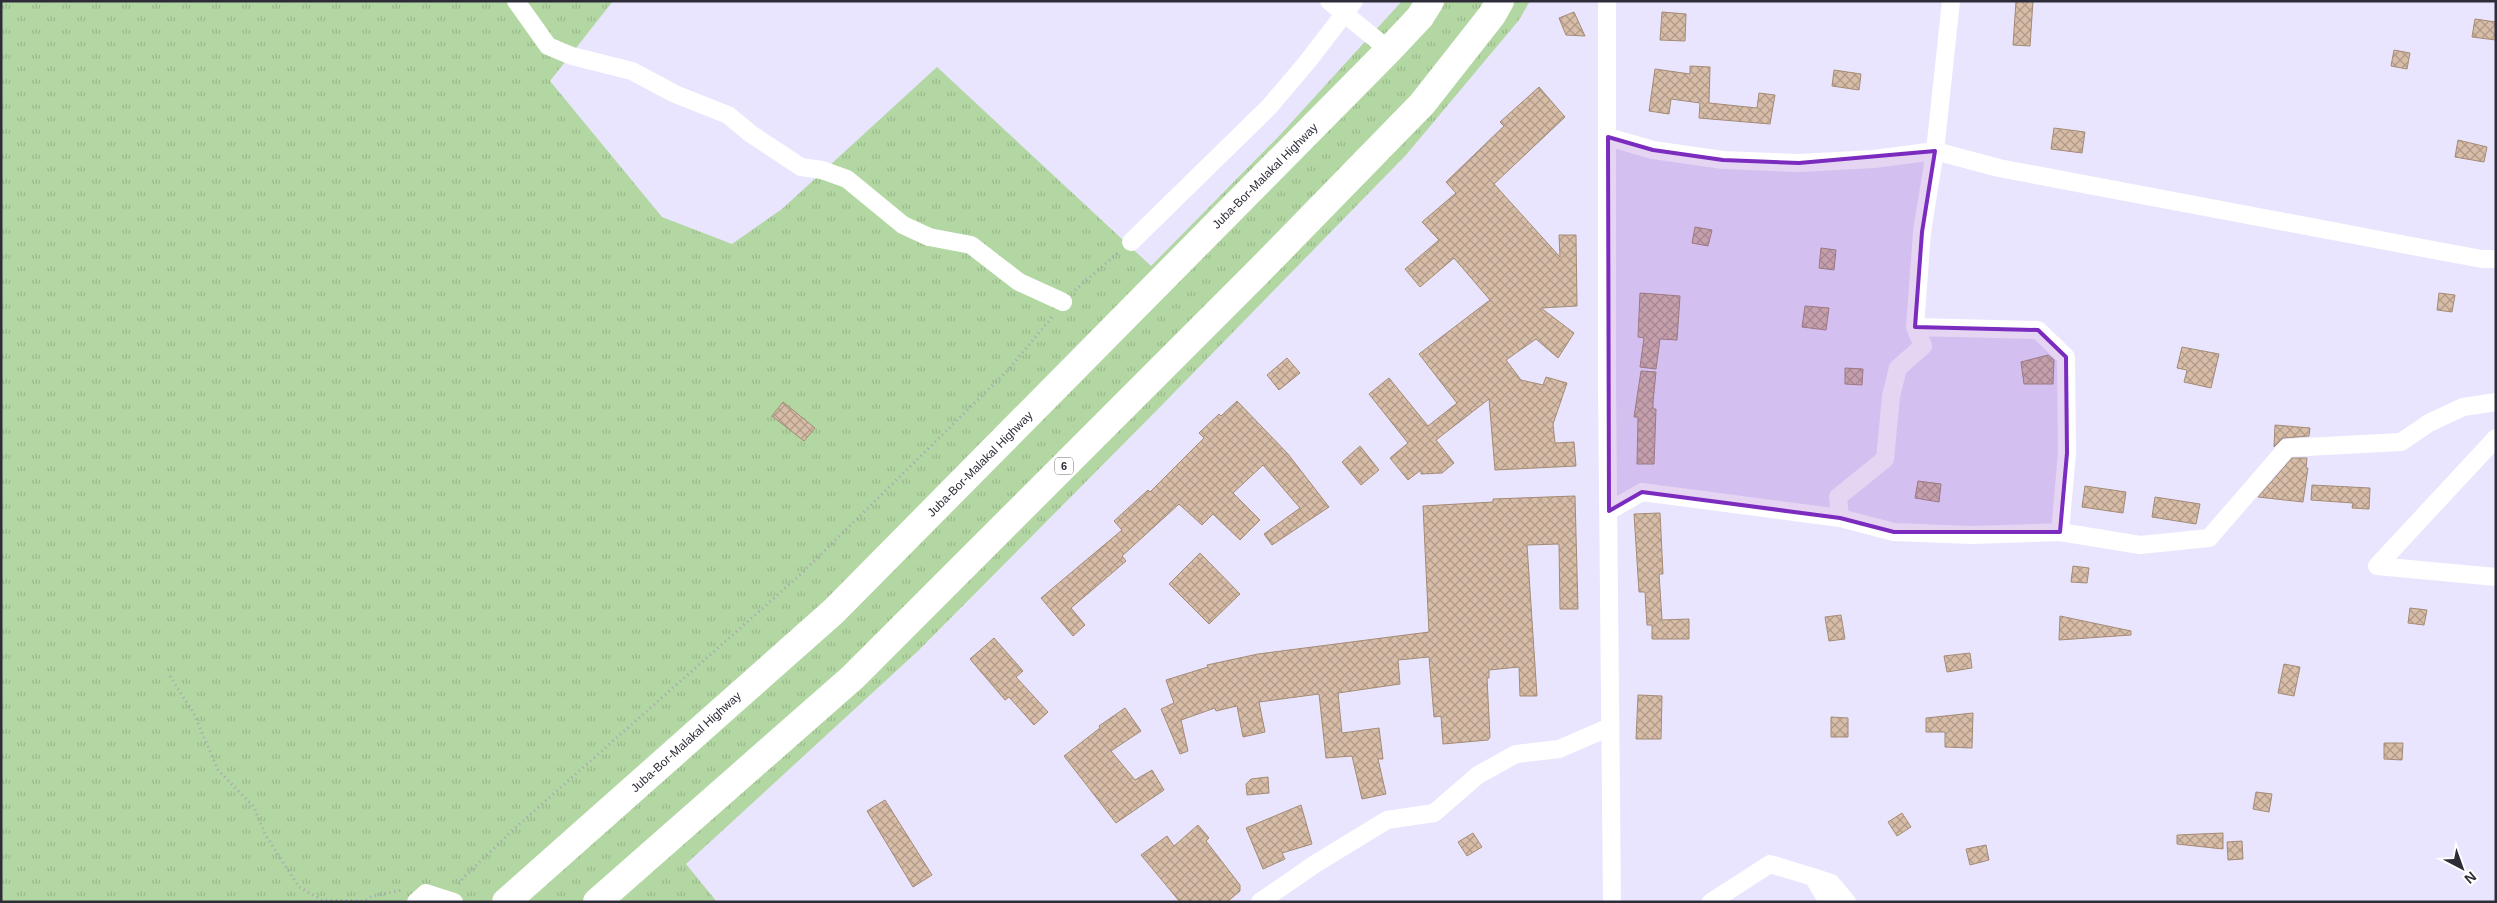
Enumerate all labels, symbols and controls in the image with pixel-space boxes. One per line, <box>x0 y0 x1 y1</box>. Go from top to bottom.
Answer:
street label: Juba-Bor-Malakal Highway <box>1209 120 1321 232</box>
street label: Juba-Bor-Malakal Highway <box>924 408 1036 520</box>
road number: 6 <box>1055 458 1073 474</box>
street label: Juba-Bor-Malakal Highway <box>628 689 744 795</box>
north arrow <box>2437 843 2487 893</box>
text: N <box>2461 868 2480 887</box>

